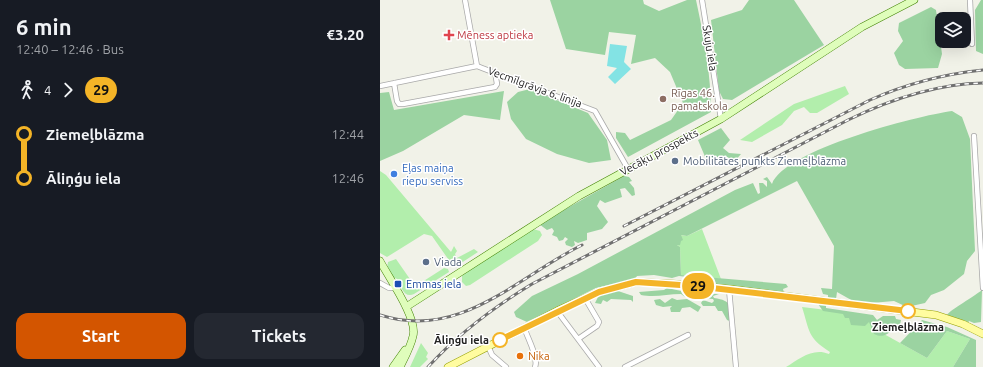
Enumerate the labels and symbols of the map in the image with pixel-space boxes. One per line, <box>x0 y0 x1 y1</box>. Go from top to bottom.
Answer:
street label: Skuju iela <box>700 24 720 72</box>
place label: Mēness aptieka <box>457 29 533 41</box>
marker: Mēness aptieka <box>444 30 454 40</box>
street label: Vecmīlgrāvja 6. līnija <box>486 64 584 110</box>
place label: Rīgas 46. pamatskola <box>671 87 728 112</box>
marker: Rīgas 46. pamatskola <box>658 94 668 104</box>
street label: Vecāķu prospekts <box>618 126 700 178</box>
place label: Mobilitātes punkts Ziemeļblāzma <box>683 155 846 167</box>
marker: Mobilitātes punkts Ziemeļblāzma <box>670 156 680 166</box>
place label: Eļas maiņa riepu serviss <box>402 162 463 187</box>
marker: Eļas maiņa riepu serviss <box>389 169 399 179</box>
place label: Viada <box>434 256 462 268</box>
marker: Viada <box>421 257 431 267</box>
line badge: 29 <box>680 273 716 299</box>
place label: Emmas iela <box>406 278 461 290</box>
marker: Emmas iela <box>393 279 403 289</box>
marker: Ziemeļblāzma <box>900 303 916 319</box>
place label: Ziemeļblāzma <box>872 321 944 333</box>
marker: Āliņģu iela <box>492 332 508 348</box>
place label: Āliņģu iela <box>434 334 489 346</box>
place label: Nika <box>528 350 550 362</box>
marker: Nika <box>515 351 525 361</box>

